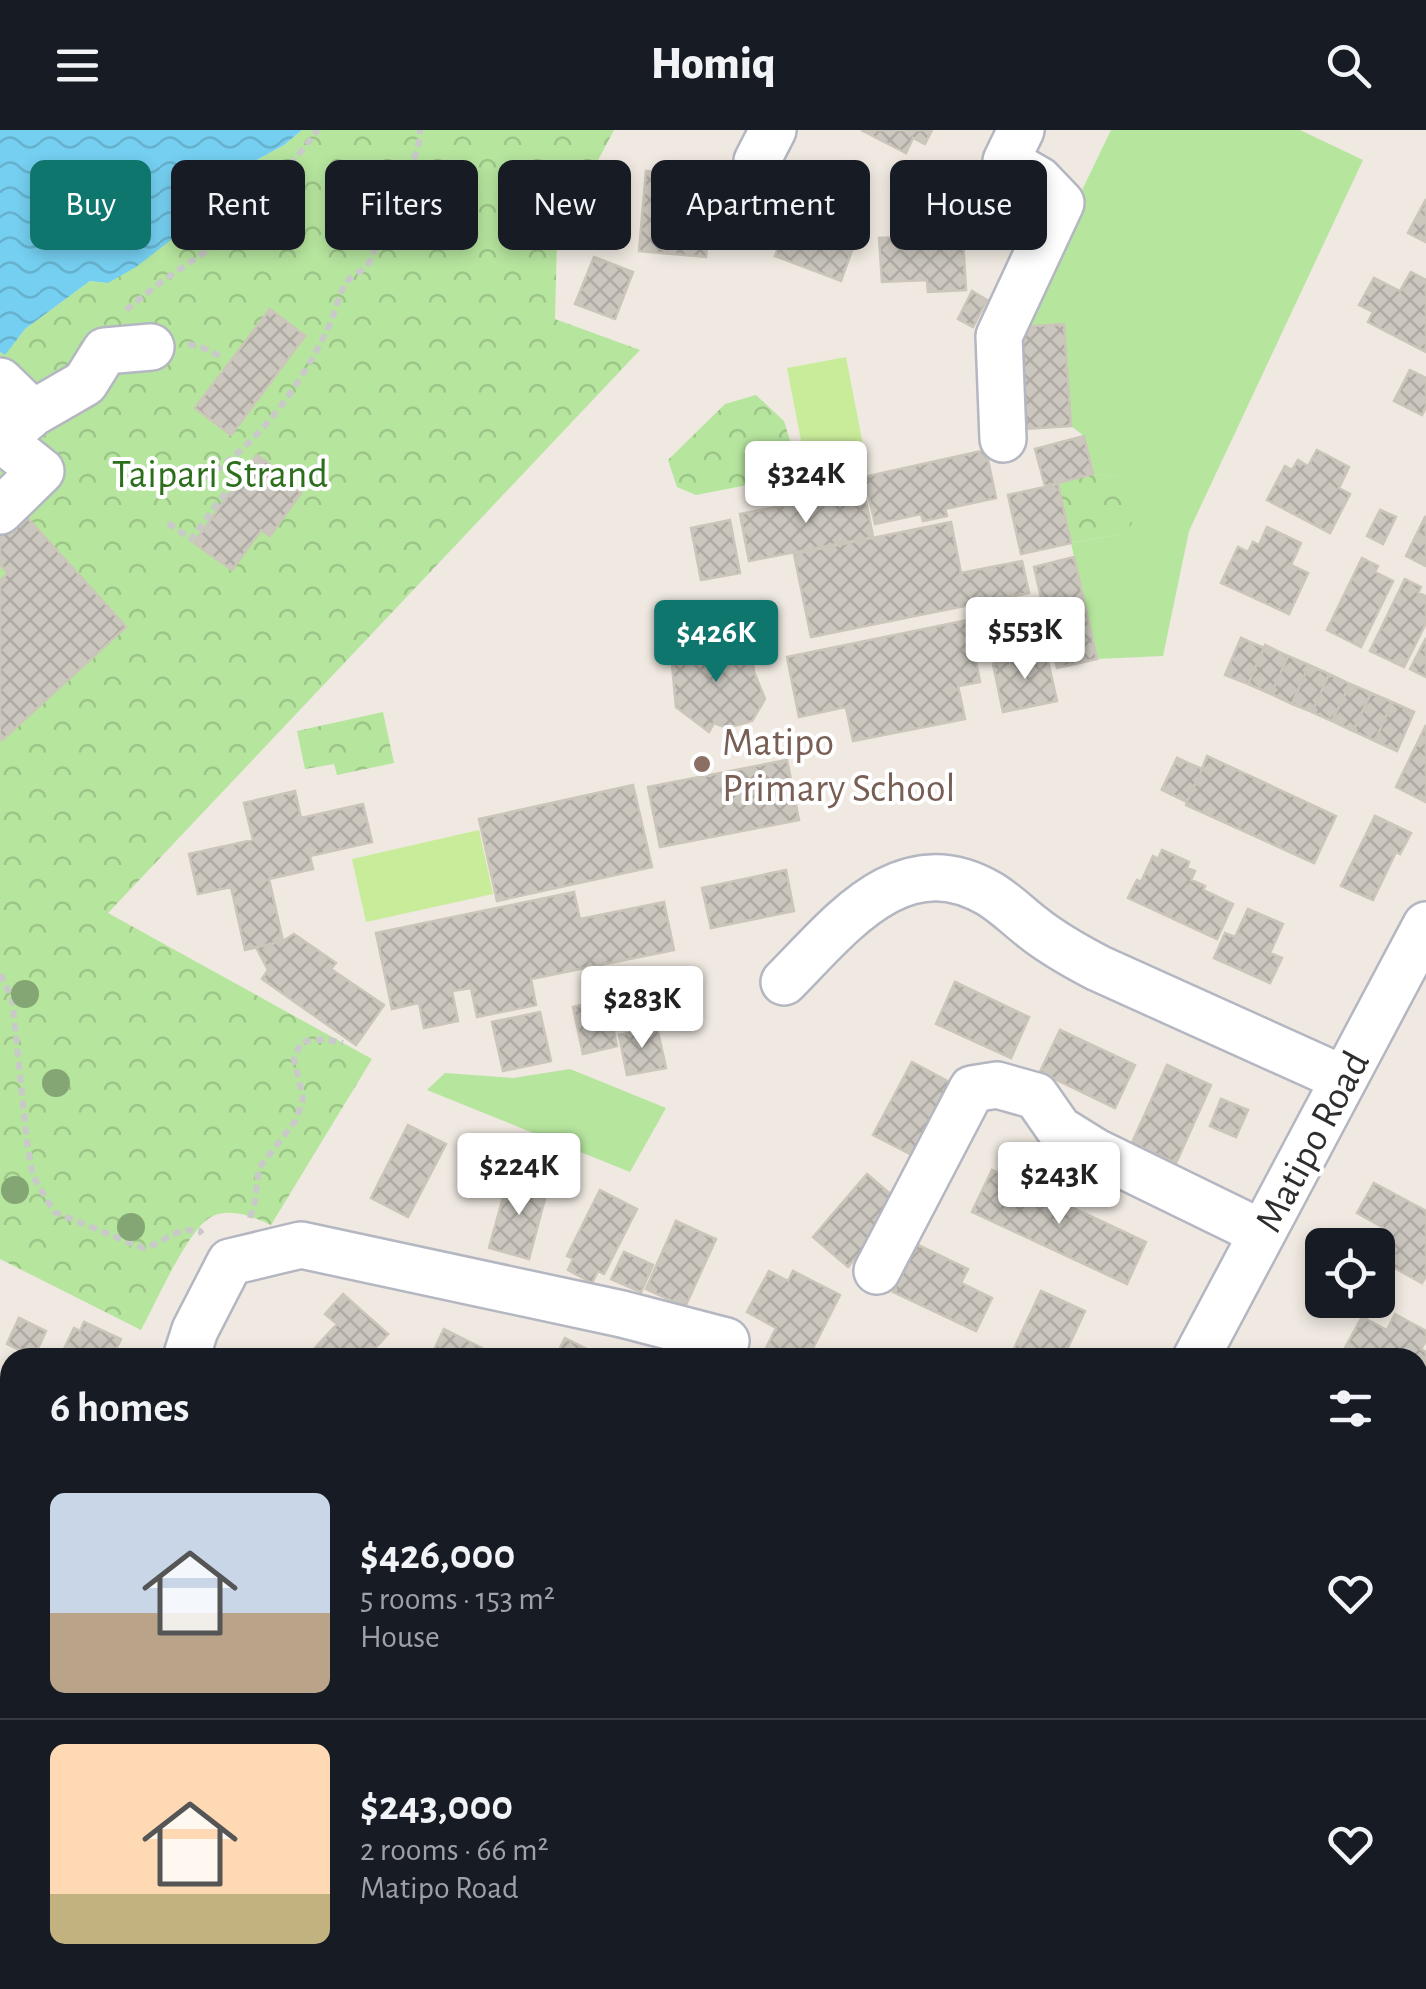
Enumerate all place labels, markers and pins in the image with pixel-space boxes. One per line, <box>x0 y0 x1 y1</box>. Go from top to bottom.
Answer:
pin: $324K <box>736 441 876 526</box>
pin: $553K <box>955 597 1095 682</box>
pin: $426K <box>646 600 786 685</box>
place label: Matipo Primary School <box>722 723 955 809</box>
marker: Matipo Primary School <box>691 753 713 775</box>
pin: $283K <box>572 966 712 1051</box>
pin: $224K <box>449 1133 589 1218</box>
pin: $243K <box>989 1142 1129 1227</box>

